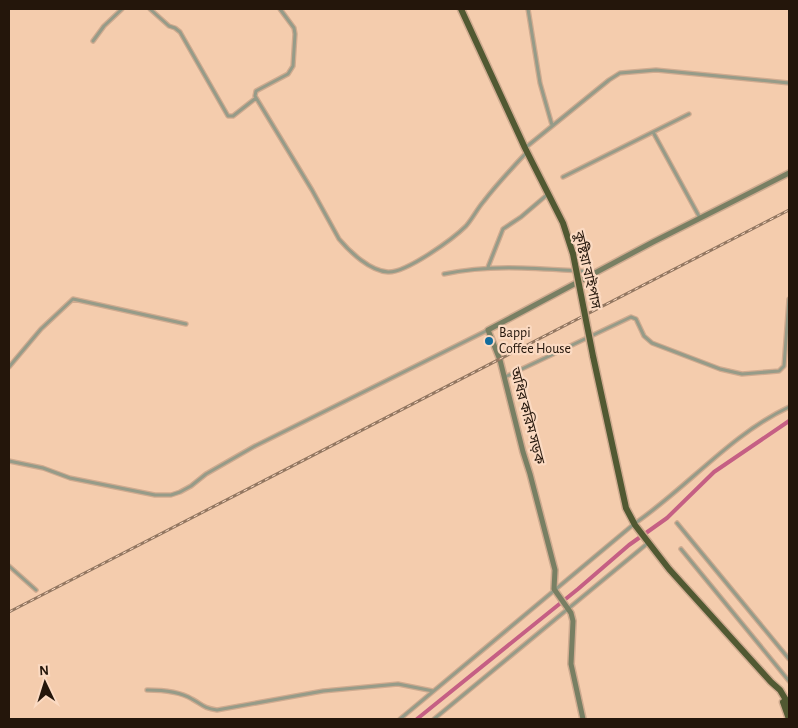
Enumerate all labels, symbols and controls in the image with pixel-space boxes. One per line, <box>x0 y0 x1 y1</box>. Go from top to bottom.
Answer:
street label: কুষ্টিয়া বাইপাস <box>570 228 605 311</box>
place label: Bappi Coffee House <box>499 326 571 356</box>
marker: Bappi Coffee House <box>483 335 495 347</box>
street label: অধির করিম সড়ক <box>507 365 549 467</box>
north arrow <box>20 658 70 708</box>
text: N <box>39 664 50 678</box>

